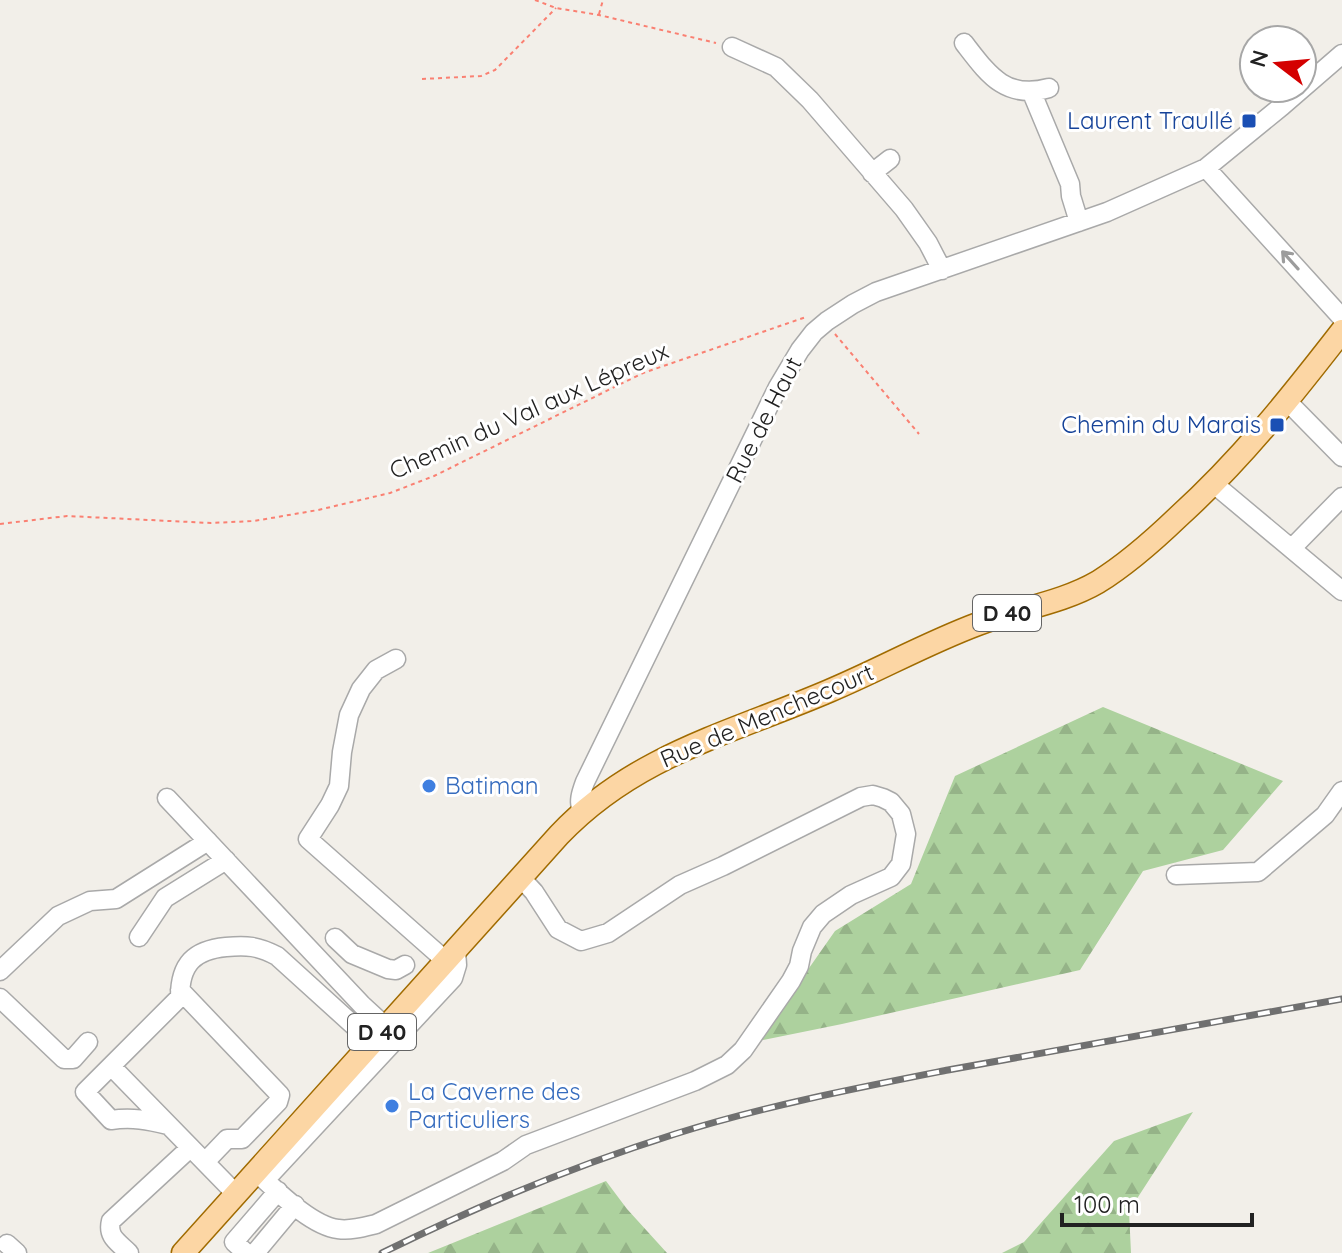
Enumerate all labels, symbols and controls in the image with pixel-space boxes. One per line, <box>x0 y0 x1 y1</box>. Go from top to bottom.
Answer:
north arrow <box>1238 24 1318 104</box>
text: N <box>1243 47 1274 70</box>
place label: Laurent Traullé <box>1067 105 1233 135</box>
marker: Laurent Traullé <box>1240 112 1258 130</box>
one-way arrow <box>1281 251 1299 271</box>
street label: Chemin du Val aux Lépreux <box>384 335 673 485</box>
street label: Rue de Haut <box>719 351 808 488</box>
place label: Chemin du Marais <box>1061 409 1261 439</box>
marker: Chemin du Marais <box>1268 416 1286 434</box>
road number: D 40 <box>973 595 1041 631</box>
street label: Rue de Menchecourt <box>655 657 878 774</box>
place label: Batiman <box>445 770 539 800</box>
marker: Batiman <box>420 777 438 795</box>
road number: D 40 <box>348 1014 416 1050</box>
place label: La Caverne des Particuliers <box>408 1076 581 1134</box>
marker: La Caverne des Particuliers <box>383 1097 401 1115</box>
scale bar <box>1062 1177 1252 1227</box>
text: 100 m <box>1074 1189 1140 1219</box>

